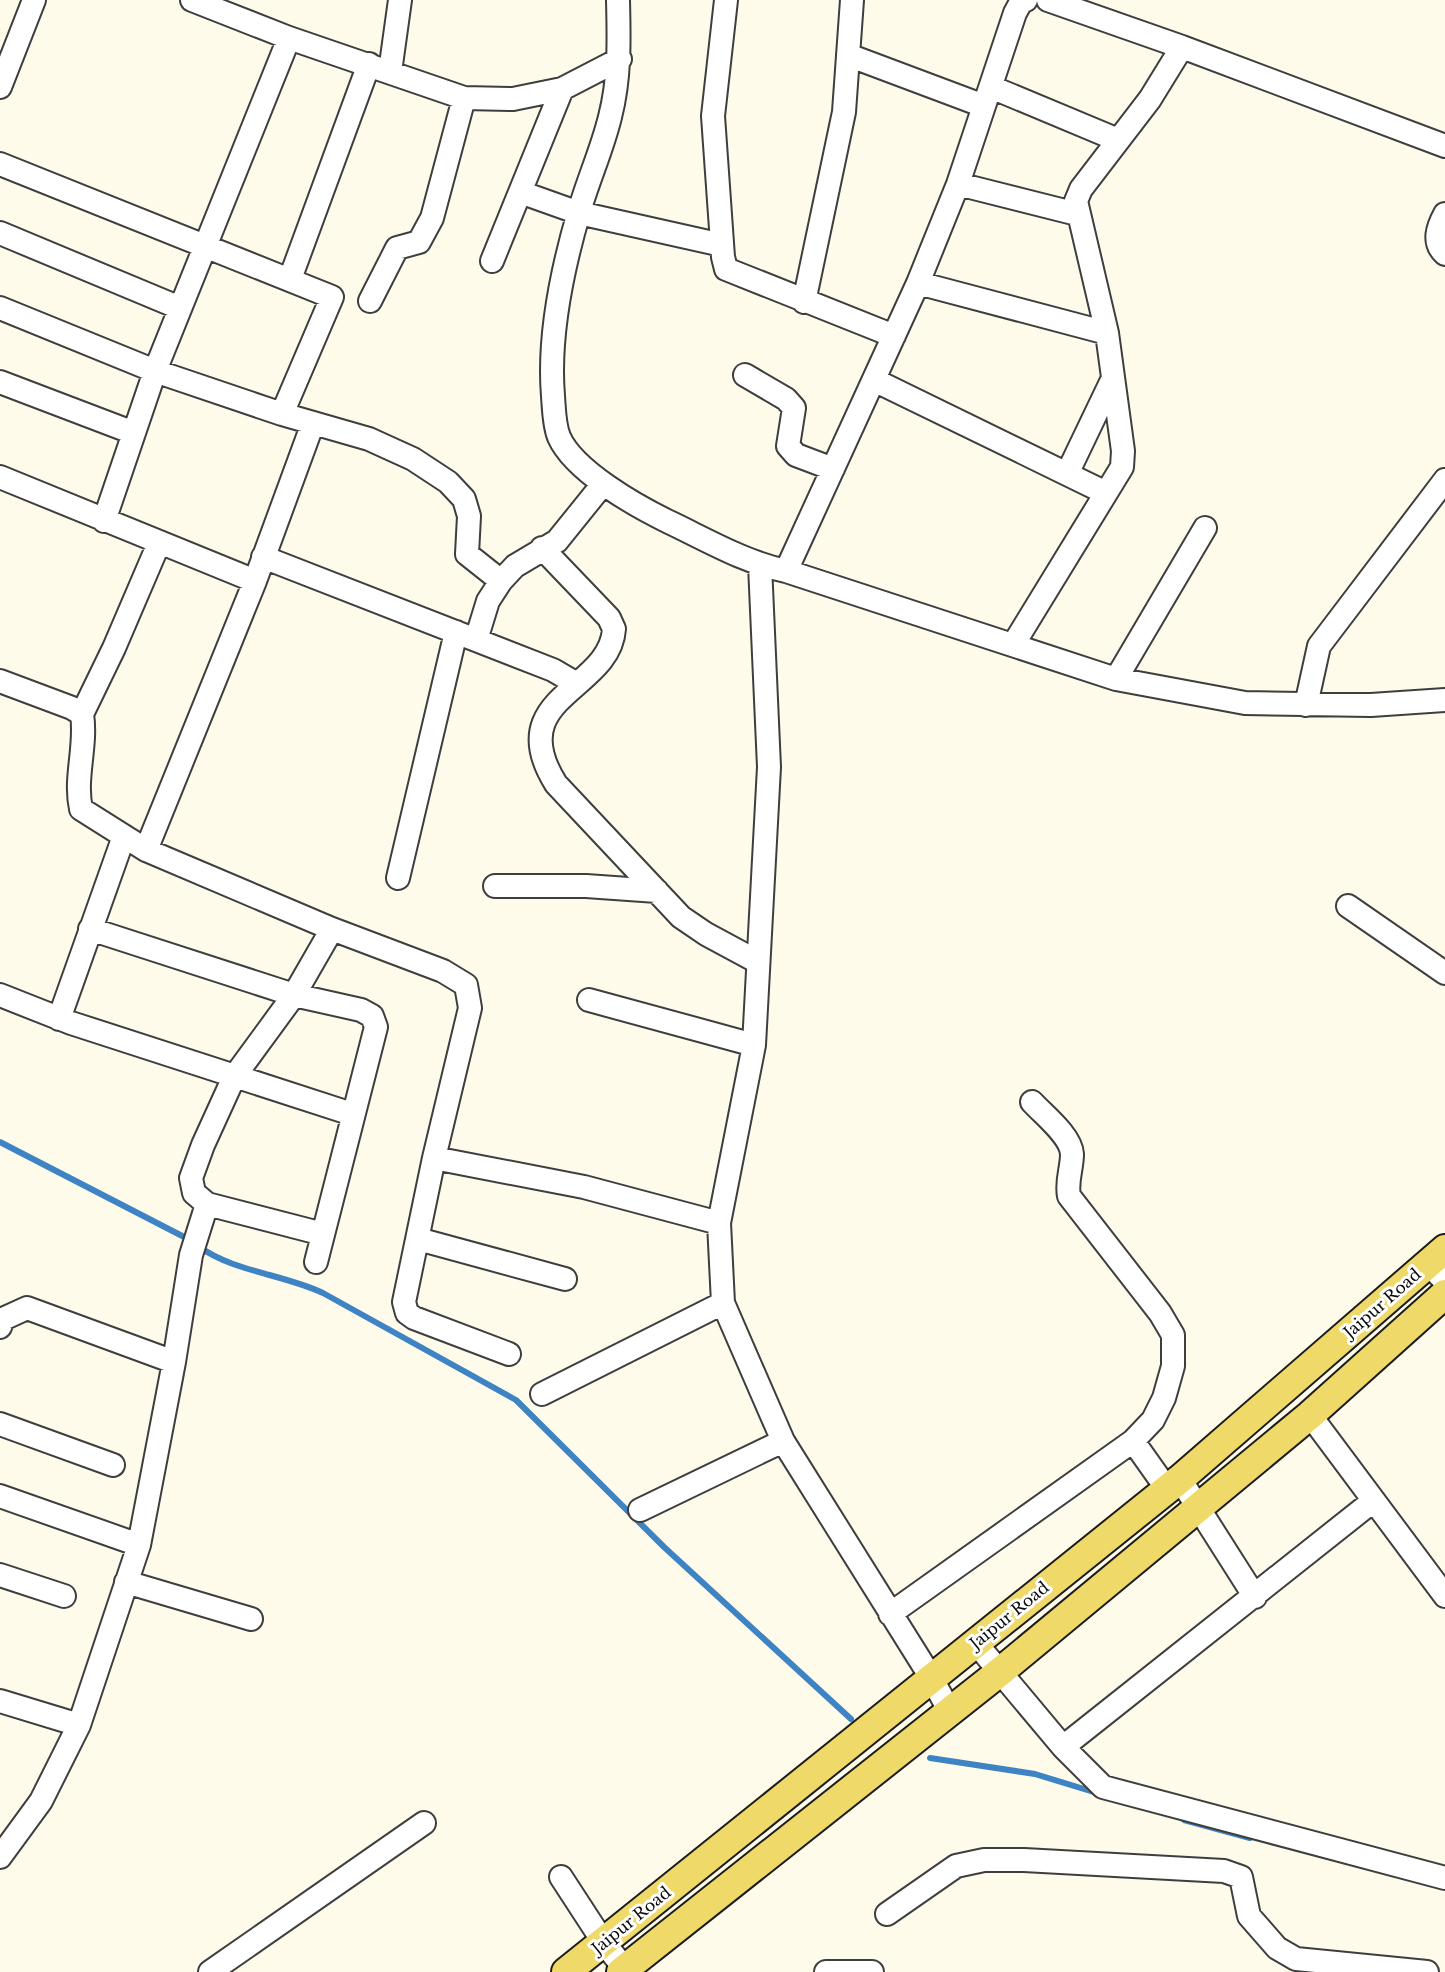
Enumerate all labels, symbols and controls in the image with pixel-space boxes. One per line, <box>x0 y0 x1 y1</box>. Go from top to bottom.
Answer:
street label: Jaipur Road <box>1338 1264 1425 1343</box>
street label: Jaipur Road <box>964 1577 1053 1654</box>
street label: Jaipur Road <box>586 1882 675 1959</box>

